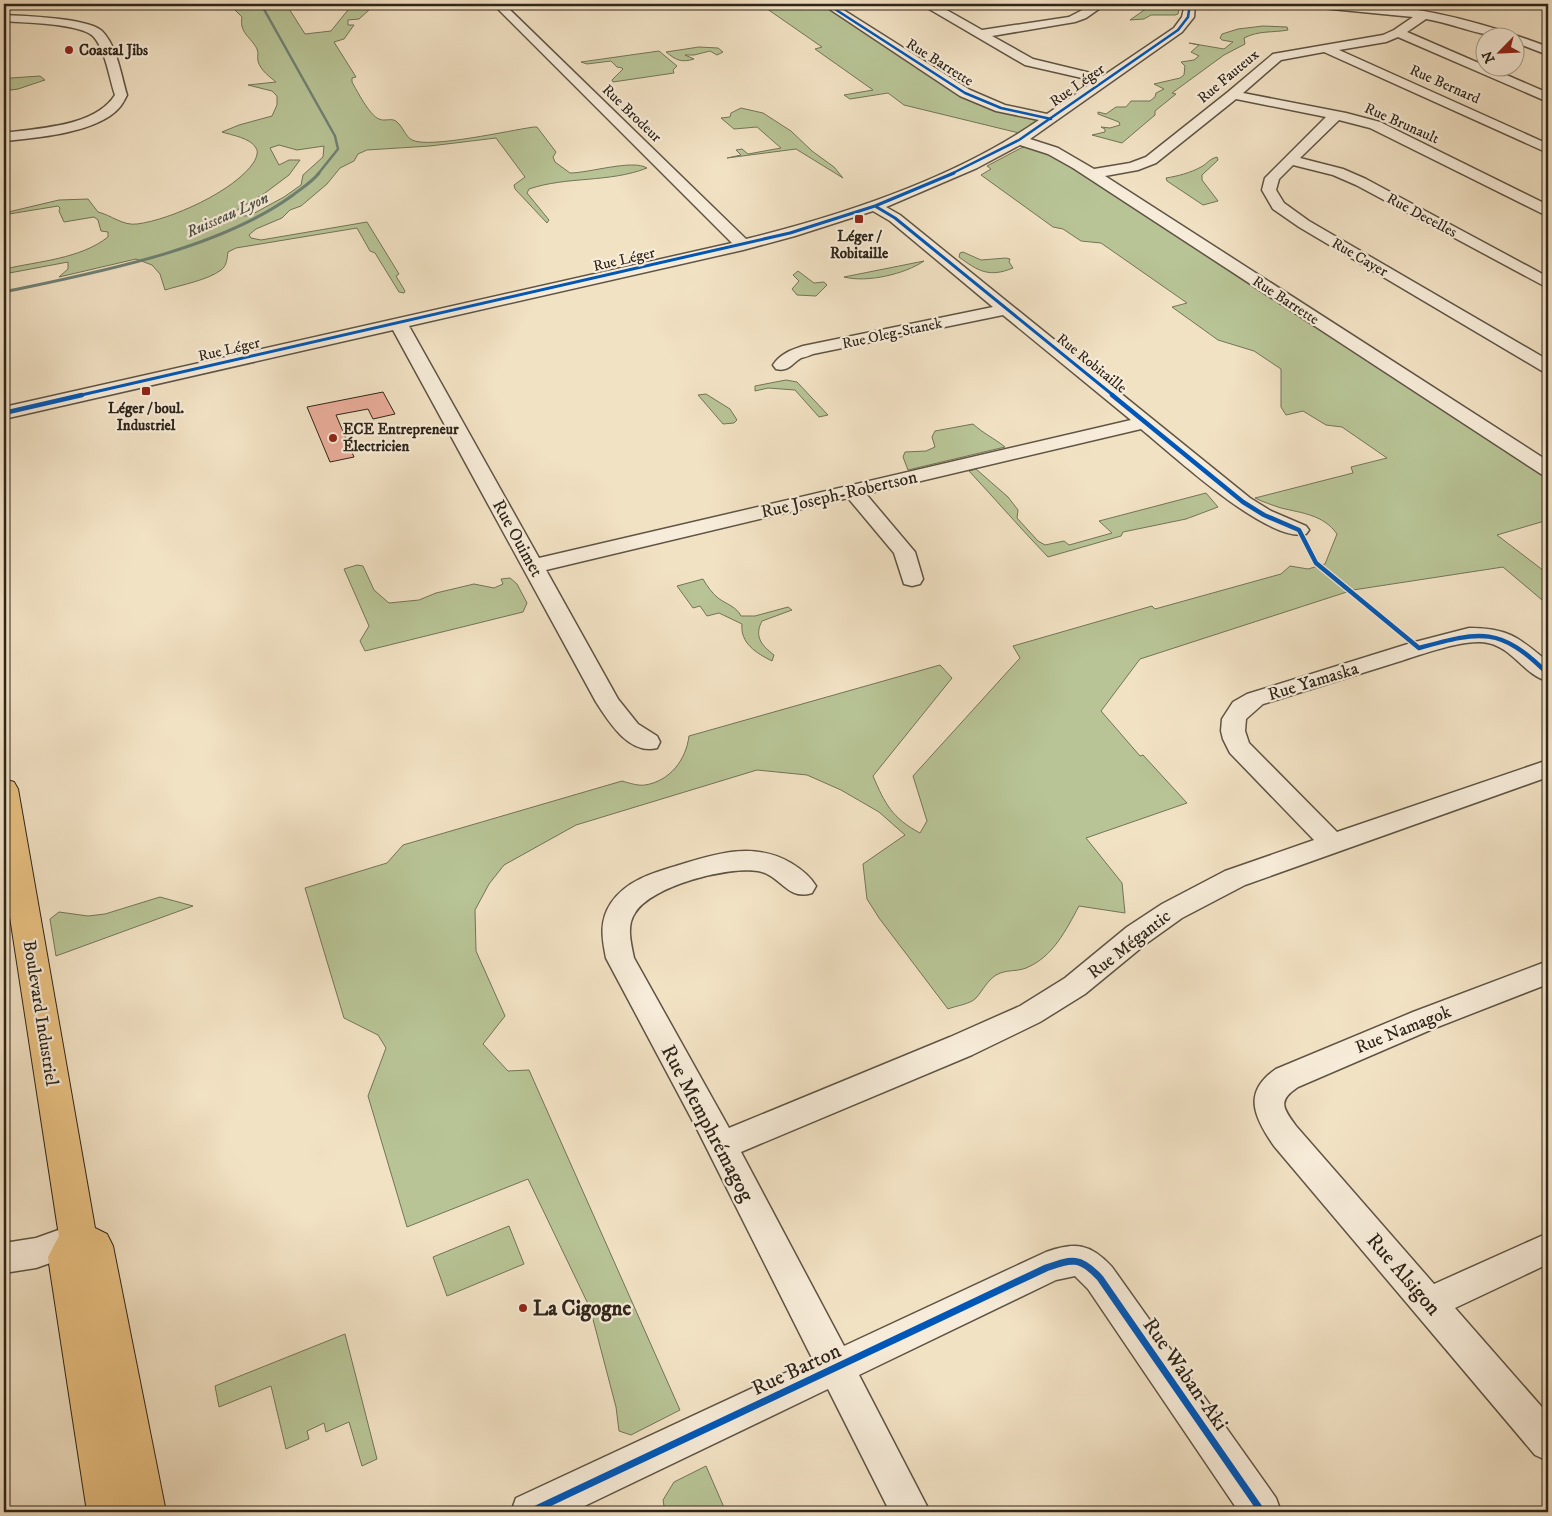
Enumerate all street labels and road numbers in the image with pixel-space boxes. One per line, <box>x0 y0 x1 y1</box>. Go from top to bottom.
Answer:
street label: Rue Barrette <box>903 34 977 91</box>
street label: Rue Fauteux <box>1194 45 1263 108</box>
street label: Rue Léger <box>1046 59 1109 111</box>
street label: Rue Bernard <box>1407 60 1483 109</box>
street label: Rue Brodeur <box>598 80 666 147</box>
street label: Rue Brunault <box>1362 99 1442 148</box>
street label: Rue Decelles <box>1383 189 1460 242</box>
street label: Rue Cayer <box>1328 234 1392 281</box>
street label: Rue Léger <box>591 243 657 276</box>
street label: Rue Barrette <box>1249 272 1323 329</box>
street label: Rue Oleg-Stanek <box>840 314 944 353</box>
street label: Rue Robitaille <box>1053 329 1131 397</box>
street label: Rue Léger <box>196 333 262 366</box>
street label: Rue Joseph-Robertson <box>759 466 920 524</box>
street label: Rue Ouimet <box>487 496 547 581</box>
street label: Rue Yamaska <box>1265 658 1362 706</box>
street label: Rue Mégantic <box>1084 905 1176 984</box>
street label: Boulevard Industriel <box>18 939 62 1088</box>
street label: Rue Namagok <box>1352 1001 1455 1059</box>
street label: Rue Memphrémagog <box>655 1041 760 1207</box>
street label: Rue Alsigon <box>1360 1228 1446 1321</box>
street label: Rue Waban-Aki <box>1137 1313 1234 1436</box>
street label: Rue Barton <box>748 1338 845 1402</box>

